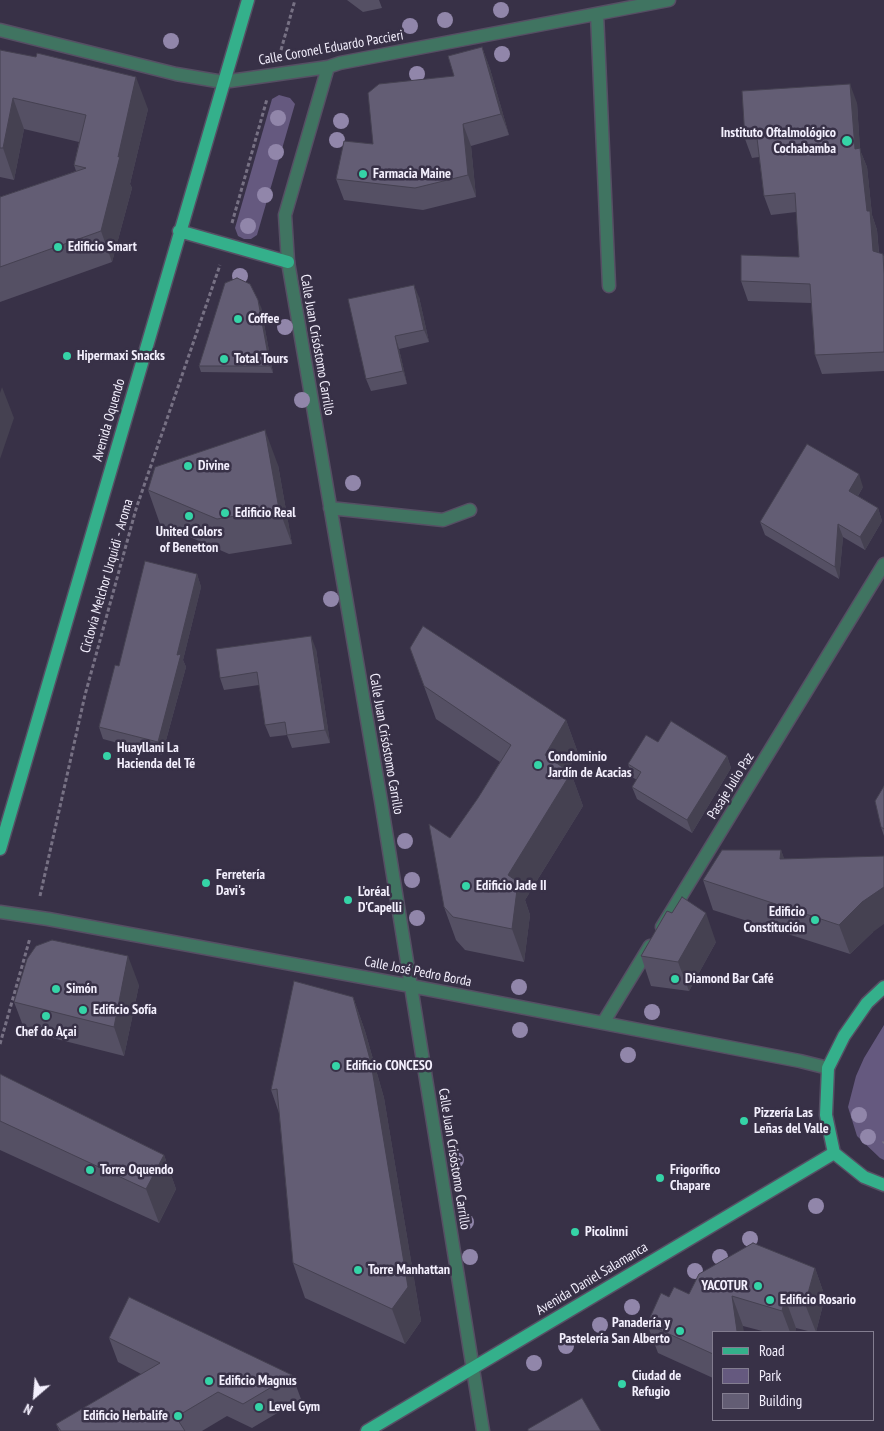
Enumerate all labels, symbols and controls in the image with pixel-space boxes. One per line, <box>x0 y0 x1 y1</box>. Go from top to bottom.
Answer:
street label: Calle Coronel Eduardo Paccieri <box>257 27 405 69</box>
place label: Instituto Oftalmológico Cochabamba <box>721 125 836 158</box>
marker: Instituto Oftalmológico Cochabamba <box>840 134 854 148</box>
place label: Farmacia Maine <box>373 166 451 182</box>
marker: Farmacia Maine <box>357 168 369 180</box>
place label: Edificio Smart <box>68 239 137 255</box>
marker: Edificio Smart <box>52 241 64 253</box>
street label: Calle Juan Crisóstomo Carrillo <box>296 273 338 417</box>
place label: Coffee <box>248 311 280 327</box>
marker: Coffee <box>232 313 244 325</box>
place label: Hipermaxi Snacks <box>77 348 165 364</box>
marker: Hipermaxi Snacks <box>61 350 73 362</box>
place label: Total Tours <box>234 351 288 367</box>
marker: Total Tours <box>218 353 230 365</box>
street label: Avenida Oquendo <box>89 377 129 463</box>
place label: Divine <box>198 458 230 474</box>
marker: Divine <box>182 460 194 472</box>
street label: Ciclovía Melchor Urquidi - Aroma <box>77 497 137 655</box>
place label: Edificio Real <box>235 505 296 521</box>
marker: Edificio Real <box>219 507 231 519</box>
marker: United Colors of Benetton <box>183 510 195 522</box>
place label: United Colors of Benetton <box>156 524 222 556</box>
street label: Calle Juan Crisóstomo Carrillo <box>365 672 407 816</box>
place label: Huayllani La Hacienda del Té <box>117 740 195 772</box>
place label: Condominio Jardín de Acacias <box>548 749 632 782</box>
marker: Huayllani La Hacienda del Té <box>101 750 113 762</box>
street label: Pasaje Julio Paz <box>704 750 758 822</box>
marker: Condominio Jardín de Acacias <box>532 759 544 771</box>
place label: Ferretería Davi's <box>216 867 265 900</box>
marker: Ferretería Davi's <box>200 877 212 889</box>
place label: Edificio Jade II <box>476 878 547 894</box>
marker: Edificio Jade II <box>460 880 472 892</box>
place label: L'oréal D'Capelli <box>358 884 402 916</box>
marker: L'oréal D'Capelli <box>342 894 354 906</box>
place label: Edificio Constitución <box>743 904 805 936</box>
marker: Edificio Constitución <box>809 914 821 926</box>
street label: Calle José Pedro Borda <box>363 953 473 991</box>
place label: Diamond Bar Café <box>685 971 774 987</box>
marker: Diamond Bar Café <box>669 973 681 985</box>
place label: Simón <box>66 981 97 997</box>
marker: Simón <box>50 983 62 995</box>
place label: Edificio Sofía <box>93 1002 157 1018</box>
marker: Edificio Sofía <box>77 1004 89 1016</box>
marker: Chef do Açai <box>40 1010 52 1022</box>
place label: Chef do Açai <box>15 1024 77 1040</box>
place label: Edificio CONCESO <box>346 1058 433 1074</box>
marker: Edificio CONCESO <box>330 1060 342 1072</box>
street label: Calle Juan Crisóstomo Carrillo <box>435 1087 473 1231</box>
place label: Pizzería Las Leñas del Valle <box>754 1105 829 1138</box>
marker: Pizzería Las Leñas del Valle <box>738 1115 750 1127</box>
place label: Torre Oquendo <box>100 1162 173 1178</box>
place label: Frigorifico Chapare <box>670 1162 720 1194</box>
marker: Torre Oquendo <box>84 1164 96 1176</box>
marker: Frigorifico Chapare <box>654 1172 666 1184</box>
place label: Picolinni <box>585 1224 628 1240</box>
marker: Picolinni <box>569 1226 581 1238</box>
street label: Avenida Daniel Salamanca <box>533 1239 651 1319</box>
place label: Torre Manhattan <box>368 1262 450 1278</box>
marker: Torre Manhattan <box>352 1264 364 1276</box>
place label: YACOTUR <box>701 1278 748 1294</box>
marker: YACOTUR <box>752 1280 764 1292</box>
place label: Edificio Rosario <box>780 1292 856 1308</box>
marker: Edificio Rosario <box>764 1294 776 1306</box>
place label: Panadería y Pastelería San Alberto <box>559 1315 670 1348</box>
marker: Panadería y Pastelería San Alberto <box>674 1325 686 1337</box>
legend <box>712 1331 874 1421</box>
text: Road <box>759 1341 785 1360</box>
text: Park <box>759 1366 781 1385</box>
place label: Ciudad de Refugio <box>632 1368 681 1400</box>
north arrow <box>10 1371 60 1421</box>
place label: Edificio Magnus <box>219 1373 297 1389</box>
marker: Edificio Magnus <box>203 1375 215 1387</box>
marker: Ciudad de Refugio <box>616 1378 628 1390</box>
text: Building <box>759 1391 802 1410</box>
place label: Level Gym <box>269 1399 320 1415</box>
text: N <box>21 1400 36 1419</box>
marker: Level Gym <box>253 1401 265 1413</box>
place label: Edificio Herbalife <box>83 1408 168 1424</box>
marker: Edificio Herbalife <box>172 1410 184 1422</box>

